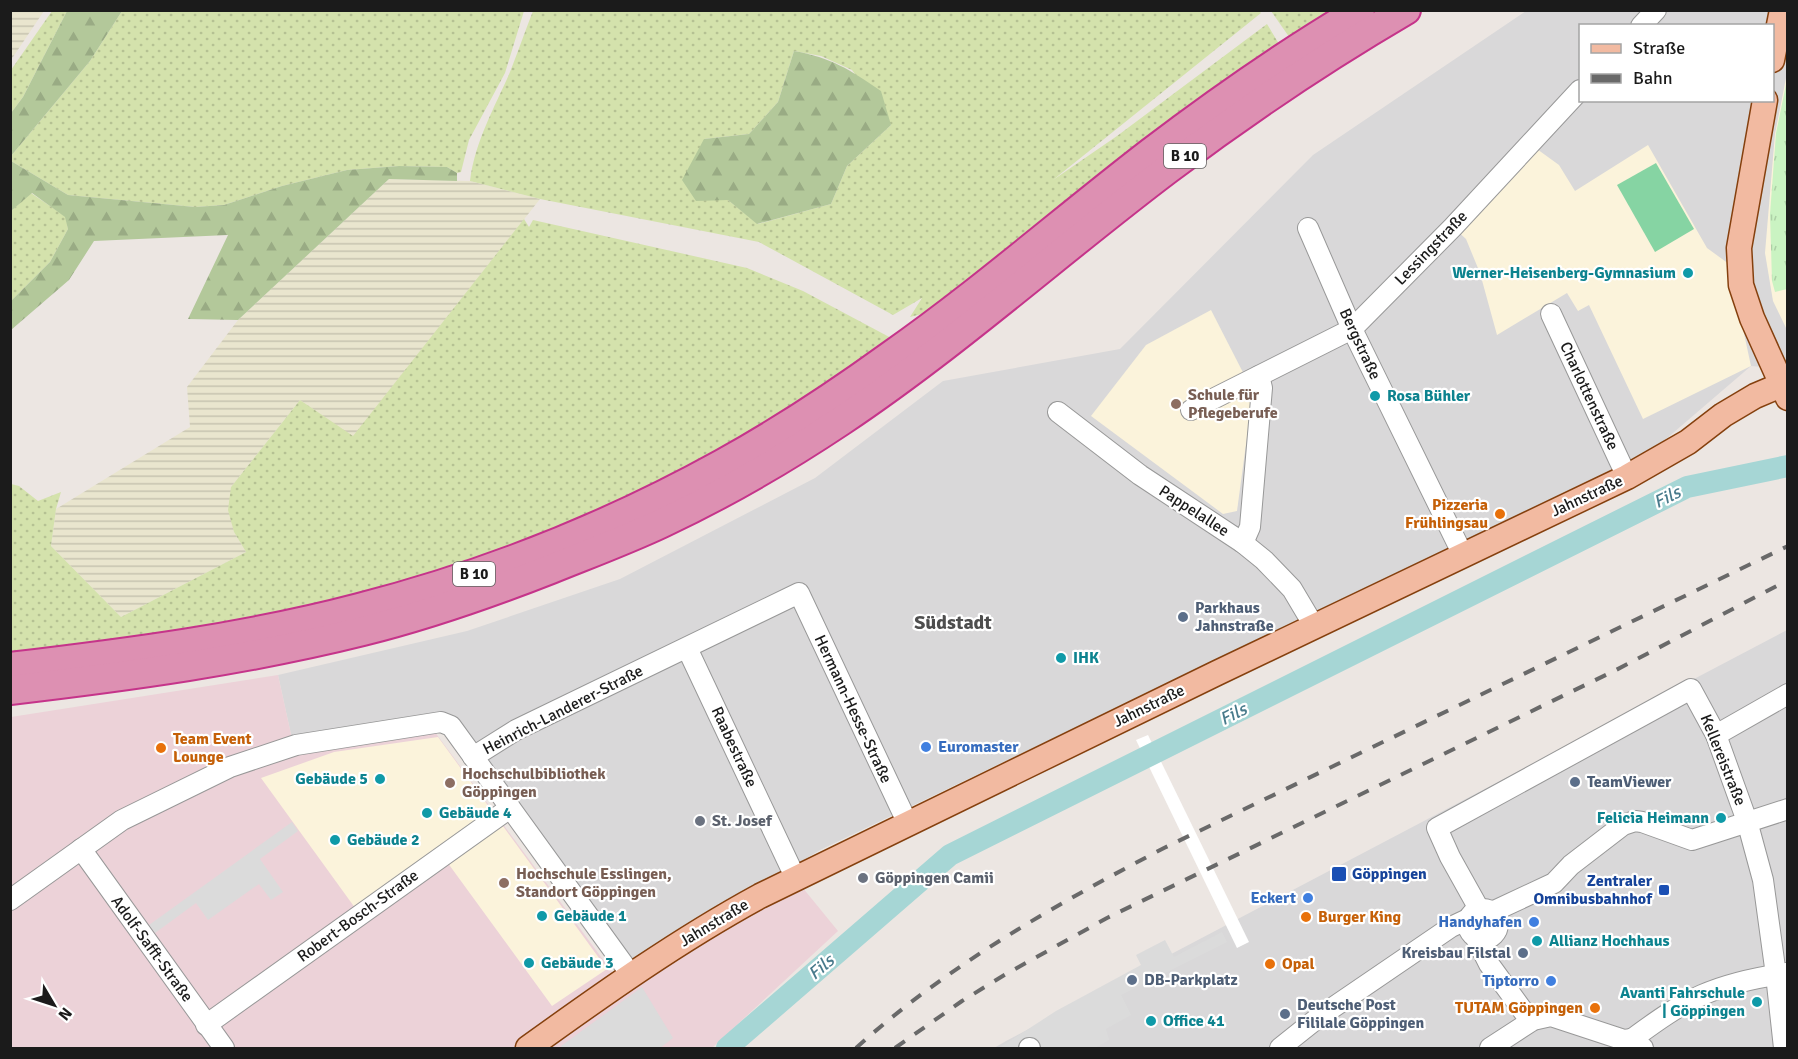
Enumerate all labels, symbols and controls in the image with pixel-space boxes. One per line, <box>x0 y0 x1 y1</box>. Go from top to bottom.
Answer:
legend <box>1579 24 1774 102</box>
text: Straße <box>1633 37 1685 59</box>
text: Bahn <box>1633 67 1673 89</box>
road number: B 10 <box>1164 144 1206 168</box>
street label: Lessingstraße <box>1390 207 1472 289</box>
place label: Werner-Heisenberg-Gymnasium <box>1452 263 1676 283</box>
marker: Werner-Heisenberg-Gymnasium <box>1681 266 1695 280</box>
street label: Bergstraße <box>1335 305 1385 383</box>
street label: Charlottenstraße <box>1555 339 1623 453</box>
place label: Schule für Pflegeberufe <box>1188 385 1278 423</box>
place label: Rosa Bühler <box>1387 386 1471 406</box>
marker: Rosa Bühler <box>1368 389 1382 403</box>
marker: Schule für Pflegeberufe <box>1169 397 1183 411</box>
street label: Jahnstraße <box>1548 471 1626 521</box>
water label: Fils <box>1650 480 1686 513</box>
street label: Pappelallee <box>1155 481 1233 541</box>
place label: Pizzeria Frühlingsau <box>1405 495 1488 533</box>
marker: Pizzeria Frühlingsau <box>1493 507 1507 521</box>
road number: B 10 <box>453 562 495 586</box>
place label: Parkhaus Jahnstraße <box>1195 598 1274 636</box>
district label: Südstadt <box>914 610 992 635</box>
marker: Parkhaus Jahnstraße <box>1176 610 1190 624</box>
street label: Hermann-Hesse-Straße <box>810 632 896 786</box>
place label: IHK <box>1073 648 1099 668</box>
marker: IHK <box>1054 651 1068 665</box>
street label: Heinrich-Landerer-Straße <box>480 661 646 759</box>
street label: Jahnstraße <box>1110 680 1188 732</box>
water label: Fils <box>1216 697 1252 730</box>
street label: Raabestraße <box>707 703 761 791</box>
street label: Kellereistraße <box>1696 711 1750 809</box>
place label: Team Event Lounge <box>173 729 252 767</box>
place label: Euromaster <box>938 737 1019 757</box>
marker: Euromaster <box>919 740 933 754</box>
marker: Team Event Lounge <box>154 741 168 755</box>
place label: Hochschulbibliothek Göppingen <box>462 764 606 802</box>
place label: Gebäude 5 <box>295 769 368 789</box>
marker: Gebäude 5 <box>373 772 387 786</box>
place label: TeamViewer <box>1587 772 1672 792</box>
marker: TeamViewer <box>1568 775 1582 789</box>
marker: Hochschulbibliothek Göppingen <box>443 776 457 790</box>
place label: Gebäude 4 <box>439 803 512 823</box>
marker: Gebäude 4 <box>420 806 434 820</box>
place label: Felicia Heimann <box>1597 808 1709 828</box>
place label: St. Josef <box>712 811 773 831</box>
marker: Felicia Heimann <box>1714 811 1728 825</box>
marker: St. Josef <box>693 814 707 828</box>
place label: Gebäude 2 <box>347 830 420 850</box>
marker: Gebäude 2 <box>328 833 342 847</box>
place label: Hochschule Esslingen, Standort Göppingen <box>516 864 672 902</box>
place label: Göppingen <box>1352 864 1427 884</box>
street label: Robert-Bosch-Straße <box>294 865 422 967</box>
marker: Göppingen <box>1330 865 1348 883</box>
place label: Göppingen Camii <box>875 868 994 888</box>
marker: Göppingen Camii <box>856 871 870 885</box>
place label: Zentraler Omnibusbahnhof <box>1533 871 1653 909</box>
marker: Hochschule Esslingen, Standort Göppingen <box>497 876 511 890</box>
marker: Zentraler Omnibusbahnhof <box>1657 883 1671 897</box>
place label: Eckert <box>1250 888 1296 908</box>
marker: Eckert <box>1301 891 1315 905</box>
street label: Adolf-Safft-Straße <box>107 892 197 1006</box>
street label: Jahnstraße <box>676 895 752 951</box>
place label: Gebäude 1 <box>554 906 627 926</box>
place label: Burger King <box>1318 907 1402 927</box>
marker: Gebäude 1 <box>535 909 549 923</box>
marker: Burger King <box>1299 910 1313 924</box>
place label: Handyhafen <box>1438 912 1522 932</box>
marker: Handyhafen <box>1527 915 1541 929</box>
place label: Allianz Hochhaus <box>1549 931 1670 951</box>
marker: Allianz Hochhaus <box>1530 934 1544 948</box>
place label: Kreisbau Filstal <box>1401 943 1511 963</box>
marker: Kreisbau Filstal <box>1516 946 1530 960</box>
water label: Fils <box>803 948 840 984</box>
place label: Gebäude 3 <box>541 953 614 973</box>
place label: Opal <box>1282 954 1315 974</box>
marker: Gebäude 3 <box>522 956 536 970</box>
marker: Opal <box>1263 957 1277 971</box>
place label: DB-Parkplatz <box>1144 970 1238 990</box>
place label: Tiptorro <box>1482 971 1539 991</box>
marker: DB-Parkplatz <box>1125 973 1139 987</box>
marker: Tiptorro <box>1544 974 1558 988</box>
north arrow <box>24 975 84 1035</box>
place label: Avanti Fahrschule | Göppingen <box>1620 983 1745 1021</box>
place label: Deutsche Post Fililale Göppingen <box>1297 995 1425 1033</box>
marker: Avanti Fahrschule | Göppingen <box>1750 995 1764 1009</box>
place label: TUTAM Göppingen <box>1455 998 1583 1018</box>
marker: TUTAM Göppingen <box>1588 1001 1602 1015</box>
text: N <box>54 1003 76 1024</box>
marker: Deutsche Post Fililale Göppingen <box>1278 1007 1292 1021</box>
place label: Office 41 <box>1163 1011 1225 1031</box>
marker: Office 41 <box>1144 1014 1158 1028</box>

